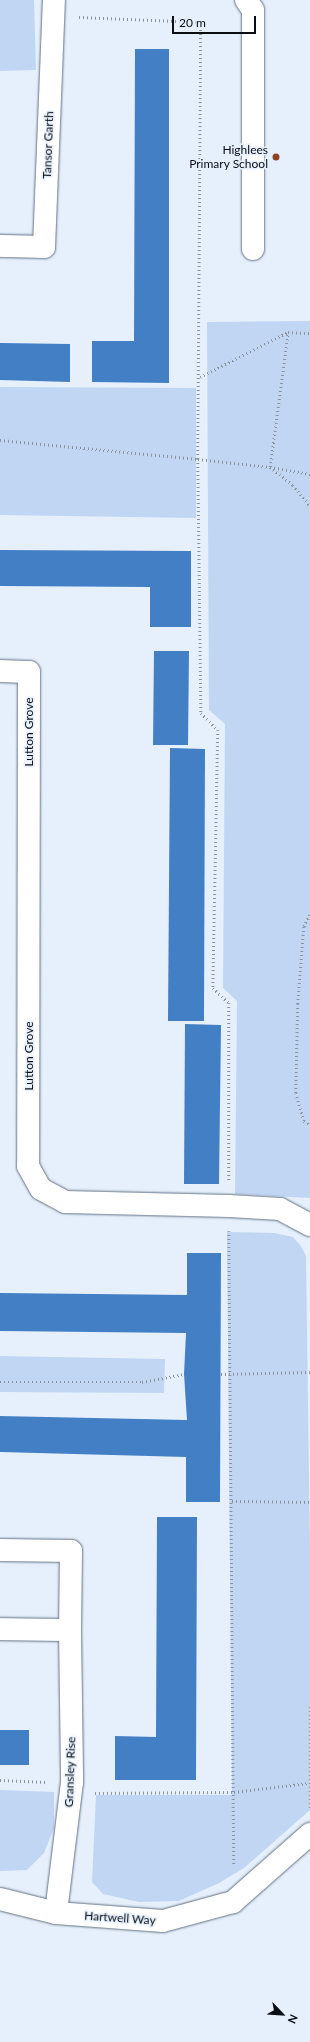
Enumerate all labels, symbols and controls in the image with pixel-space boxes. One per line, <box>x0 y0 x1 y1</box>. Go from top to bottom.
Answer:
scale bar <box>174 8 258 34</box>
text: 20 m <box>179 15 206 30</box>
street label: Tansor Garth <box>40 111 56 179</box>
place label: Highlees Primary School <box>189 143 268 171</box>
marker: Highlees Primary School <box>271 152 281 162</box>
street label: Lutton Grove <box>22 697 36 767</box>
street label: Lutton Grove <box>22 1021 36 1091</box>
street label: Gransley Rise <box>62 1736 78 1808</box>
street label: Hartwell Way <box>84 1908 156 1928</box>
north arrow <box>262 1994 302 2034</box>
text: N <box>286 2013 301 2026</box>

